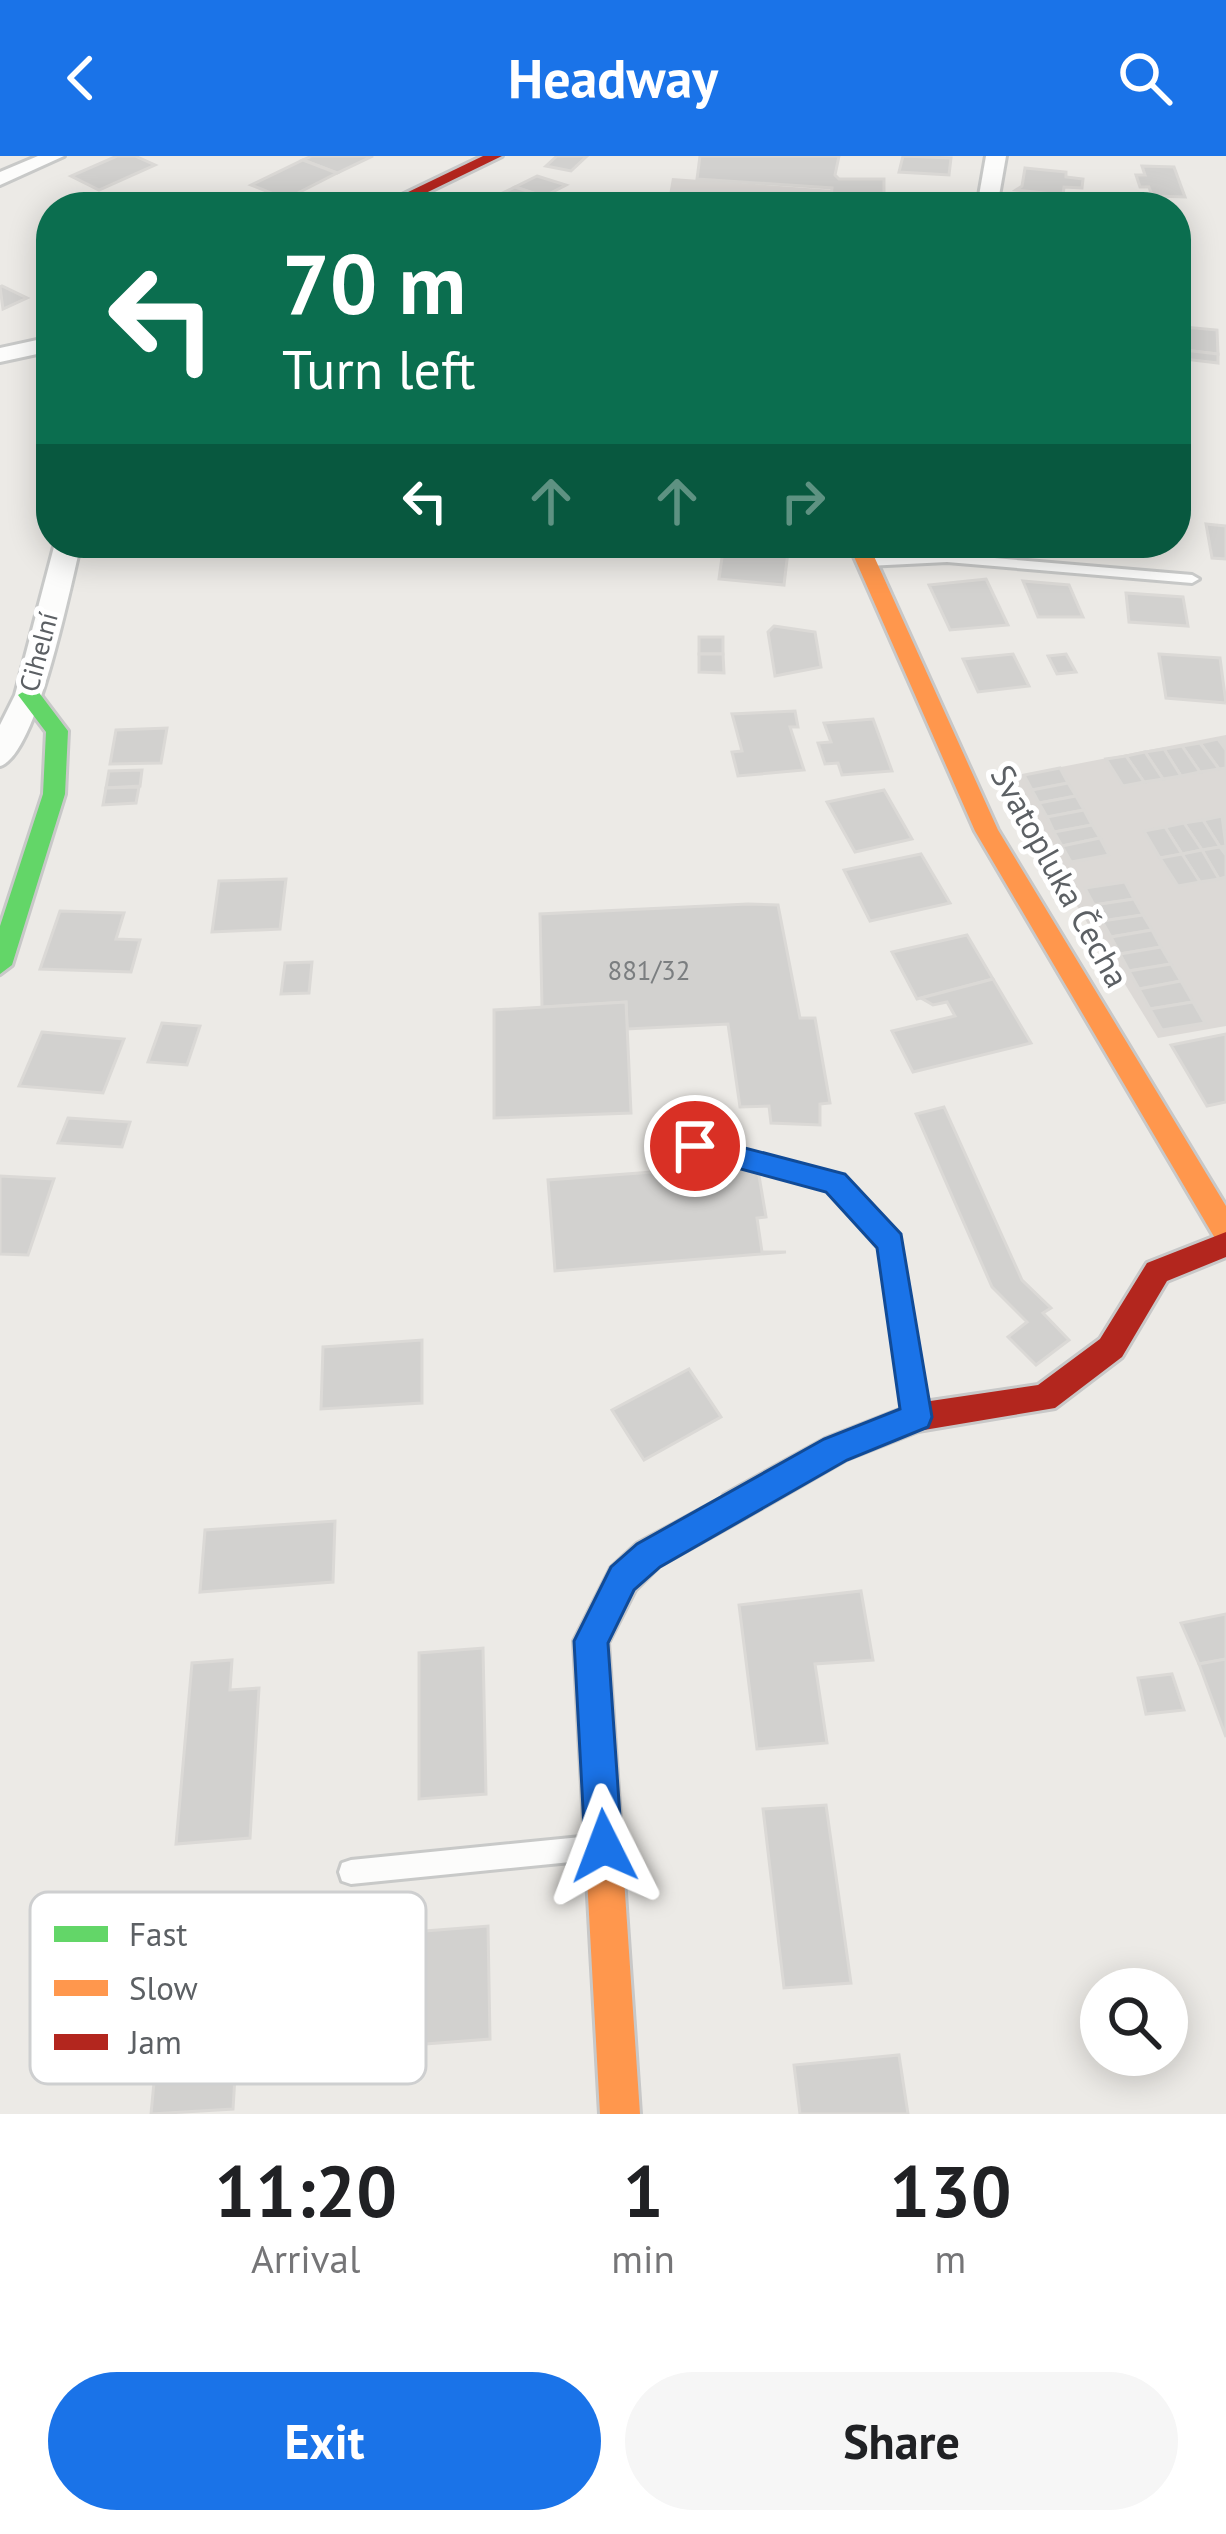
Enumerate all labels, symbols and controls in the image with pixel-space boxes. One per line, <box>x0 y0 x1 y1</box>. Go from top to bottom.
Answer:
text: Headway <box>508 43 718 113</box>
icon: back <box>48 45 114 111</box>
icon: search <box>1112 45 1178 111</box>
text: 70 m <box>282 228 466 337</box>
icon: left <box>84 240 240 396</box>
text: Turn left <box>282 334 476 404</box>
icon: left <box>392 468 458 534</box>
icon: ahead <box>518 468 584 534</box>
icon: ahead <box>644 468 710 534</box>
icon: right <box>770 468 836 534</box>
street label: Cihelní <box>11 608 65 695</box>
street label: Svatopluka Čecha <box>982 757 1139 995</box>
house number: 881/32 <box>607 953 691 987</box>
pin <box>644 1095 746 1197</box>
icon: arrive <box>662 1113 728 1179</box>
position arrow <box>541 1783 667 1909</box>
legend <box>30 1892 426 2084</box>
text: Fast <box>129 1912 188 1955</box>
text: Slow <box>129 1966 198 2009</box>
map controls <box>1080 1968 1188 2076</box>
button: search <box>1080 1968 1188 2076</box>
text: Jam <box>127 2020 182 2063</box>
text: 11:20 <box>214 2144 397 2237</box>
text: 1 <box>623 2144 664 2237</box>
text: 130 <box>889 2144 1012 2237</box>
text: Arrival <box>251 2233 360 2284</box>
text: min <box>611 2233 675 2284</box>
text: m <box>935 2233 966 2284</box>
button: Exit <box>48 2372 601 2510</box>
button: Share <box>625 2372 1178 2510</box>

